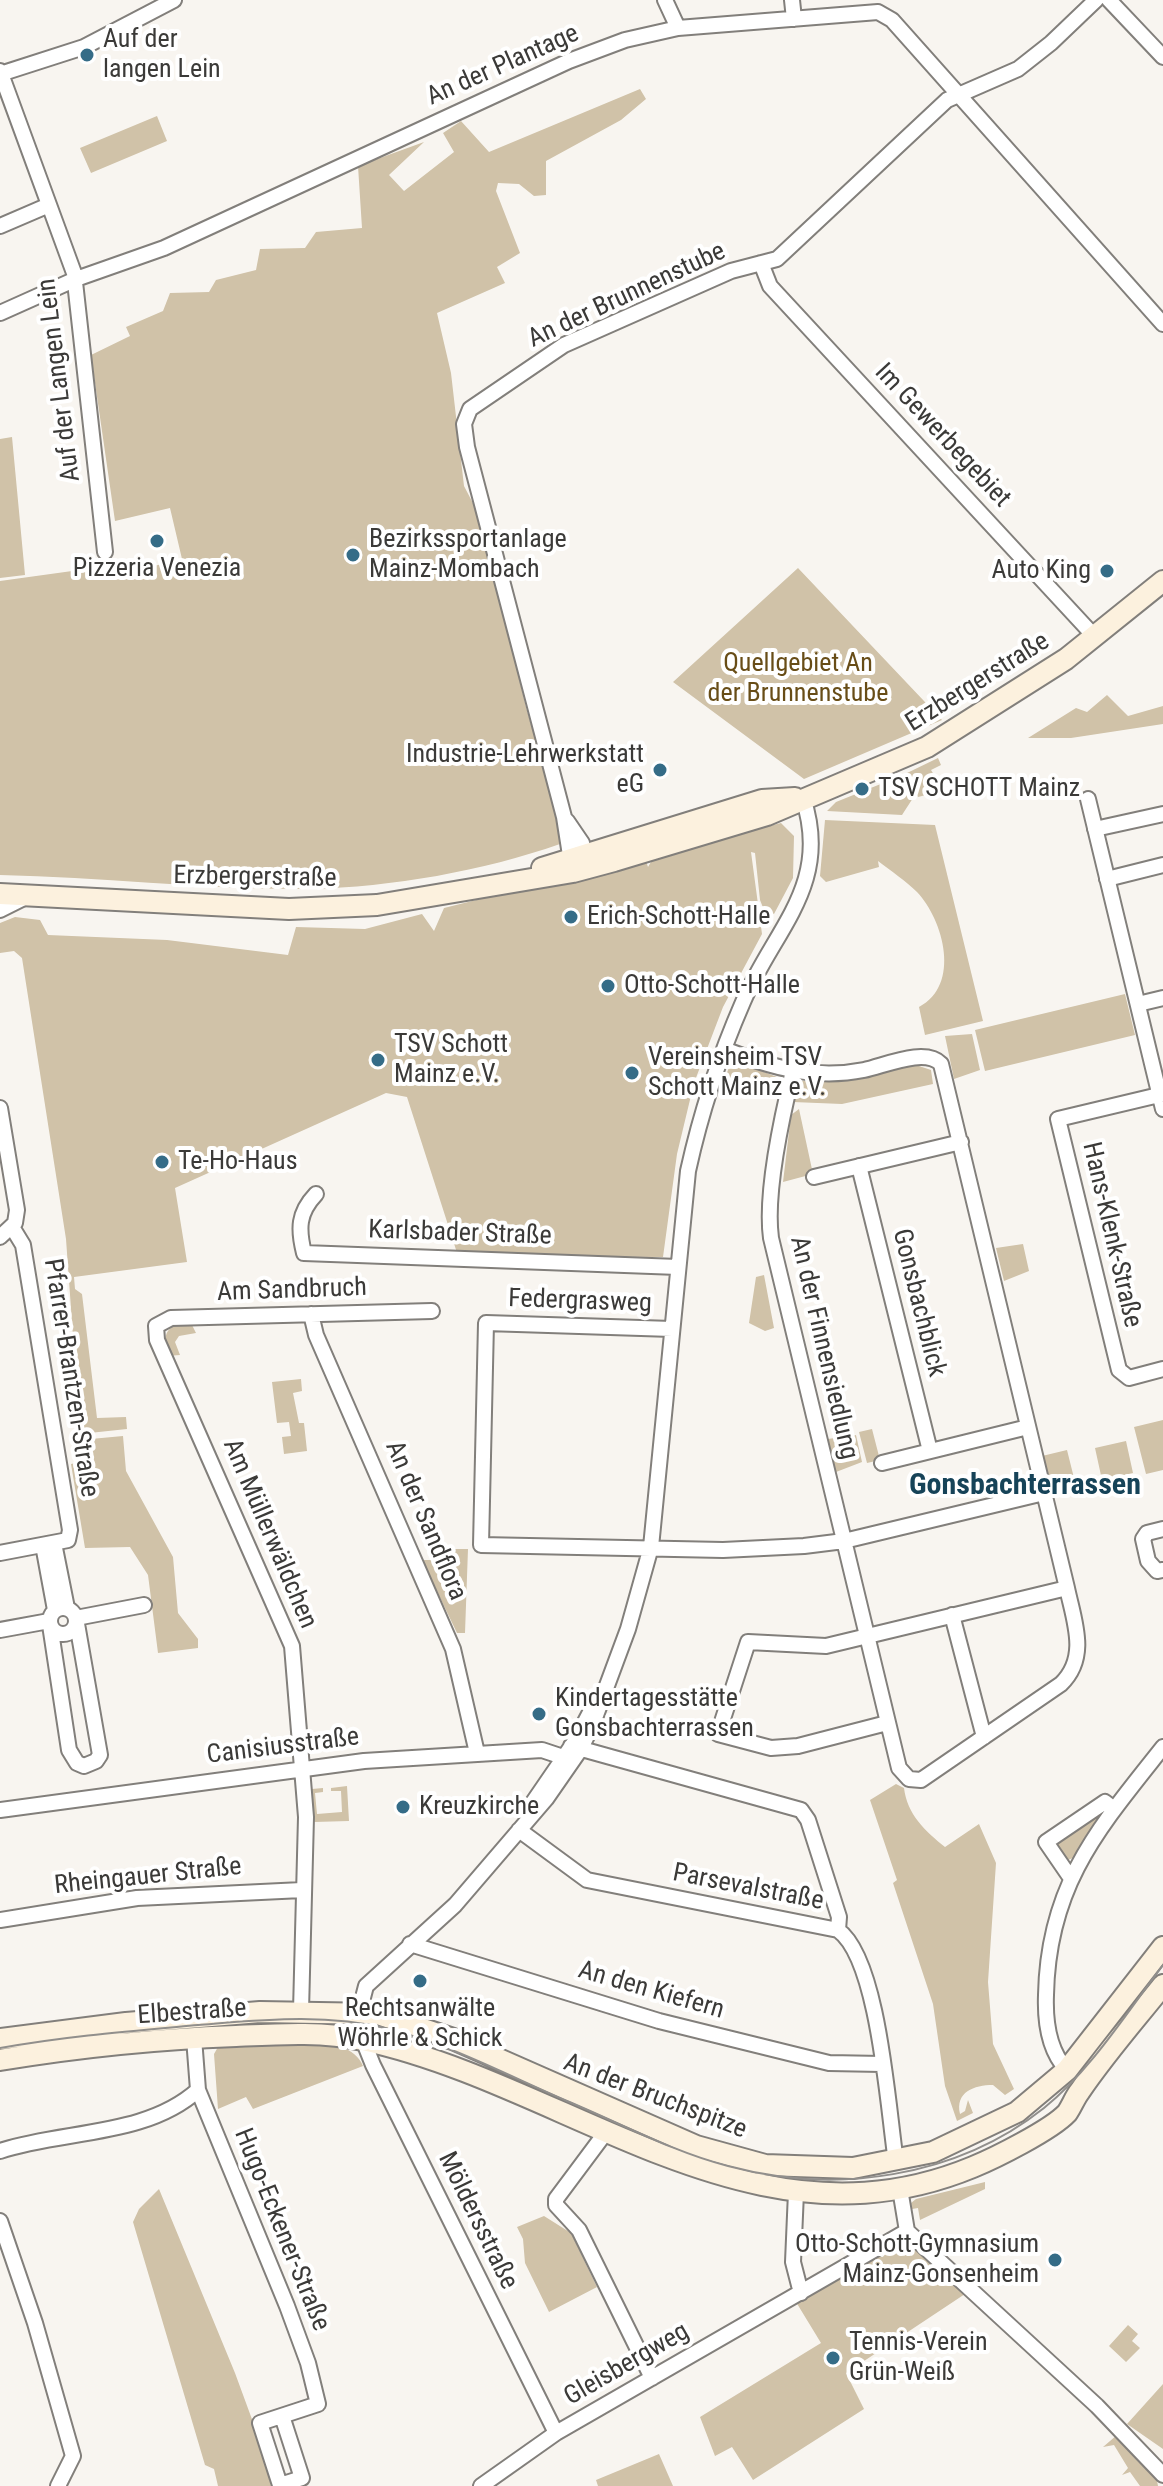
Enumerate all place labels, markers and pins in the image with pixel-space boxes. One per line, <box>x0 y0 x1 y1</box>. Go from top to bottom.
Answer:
place label: Auf der langen Lein <box>103 24 221 86</box>
marker: Auf der langen Lein <box>78 46 96 64</box>
place label: Bezirkssportanlage Mainz-Mombach <box>369 524 567 586</box>
marker: Pizzeria Venezia <box>148 532 166 550</box>
marker: Bezirkssportanlage Mainz-Mombach <box>344 546 362 564</box>
place label: Pizzeria Venezia <box>73 553 241 585</box>
place label: Auto King <box>992 555 1091 587</box>
marker: Auto King <box>1098 562 1116 580</box>
place label: Industrie-Lehrwerkstatt eG <box>406 739 644 800</box>
marker: Industrie-Lehrwerkstatt eG <box>651 761 669 779</box>
place label: TSV SCHOTT Mainz <box>878 773 1080 805</box>
marker: TSV SCHOTT Mainz <box>853 780 871 798</box>
place label: Erich-Schott-Halle <box>587 901 770 933</box>
marker: Erich-Schott-Halle <box>562 908 580 926</box>
place label: Otto-Schott-Halle <box>624 970 800 1002</box>
marker: Otto-Schott-Halle <box>599 977 617 995</box>
place label: TSV Schott Mainz e.V. <box>394 1029 508 1090</box>
place label: Vereinsheim TSV Schott Mainz e.V. <box>648 1042 826 1104</box>
marker: TSV Schott Mainz e.V. <box>369 1051 387 1069</box>
marker: Vereinsheim TSV Schott Mainz e.V. <box>623 1064 641 1082</box>
place label: Te-Ho-Haus <box>178 1146 298 1178</box>
marker: Te-Ho-Haus <box>153 1153 171 1171</box>
place label: Kindertagesstätte Gonsbachterrassen <box>555 1683 754 1744</box>
marker: Kindertagesstätte Gonsbachterrassen <box>530 1705 548 1723</box>
place label: Kreuzkirche <box>419 1791 539 1823</box>
marker: Kreuzkirche <box>394 1798 412 1816</box>
marker: Rechtsanwälte Wöhrle & Schick <box>411 1972 429 1990</box>
place label: Rechtsanwälte Wöhrle & Schick <box>338 1993 502 2054</box>
place label: Otto-Schott-Gymnasium Mainz-Gonsenheim <box>795 2229 1039 2290</box>
marker: Otto-Schott-Gymnasium Mainz-Gonsenheim <box>1046 2251 1064 2269</box>
place label: Tennis-Verein Grün-Weiß <box>849 2327 988 2388</box>
marker: Tennis-Verein Grün-Weiß <box>824 2349 842 2367</box>

